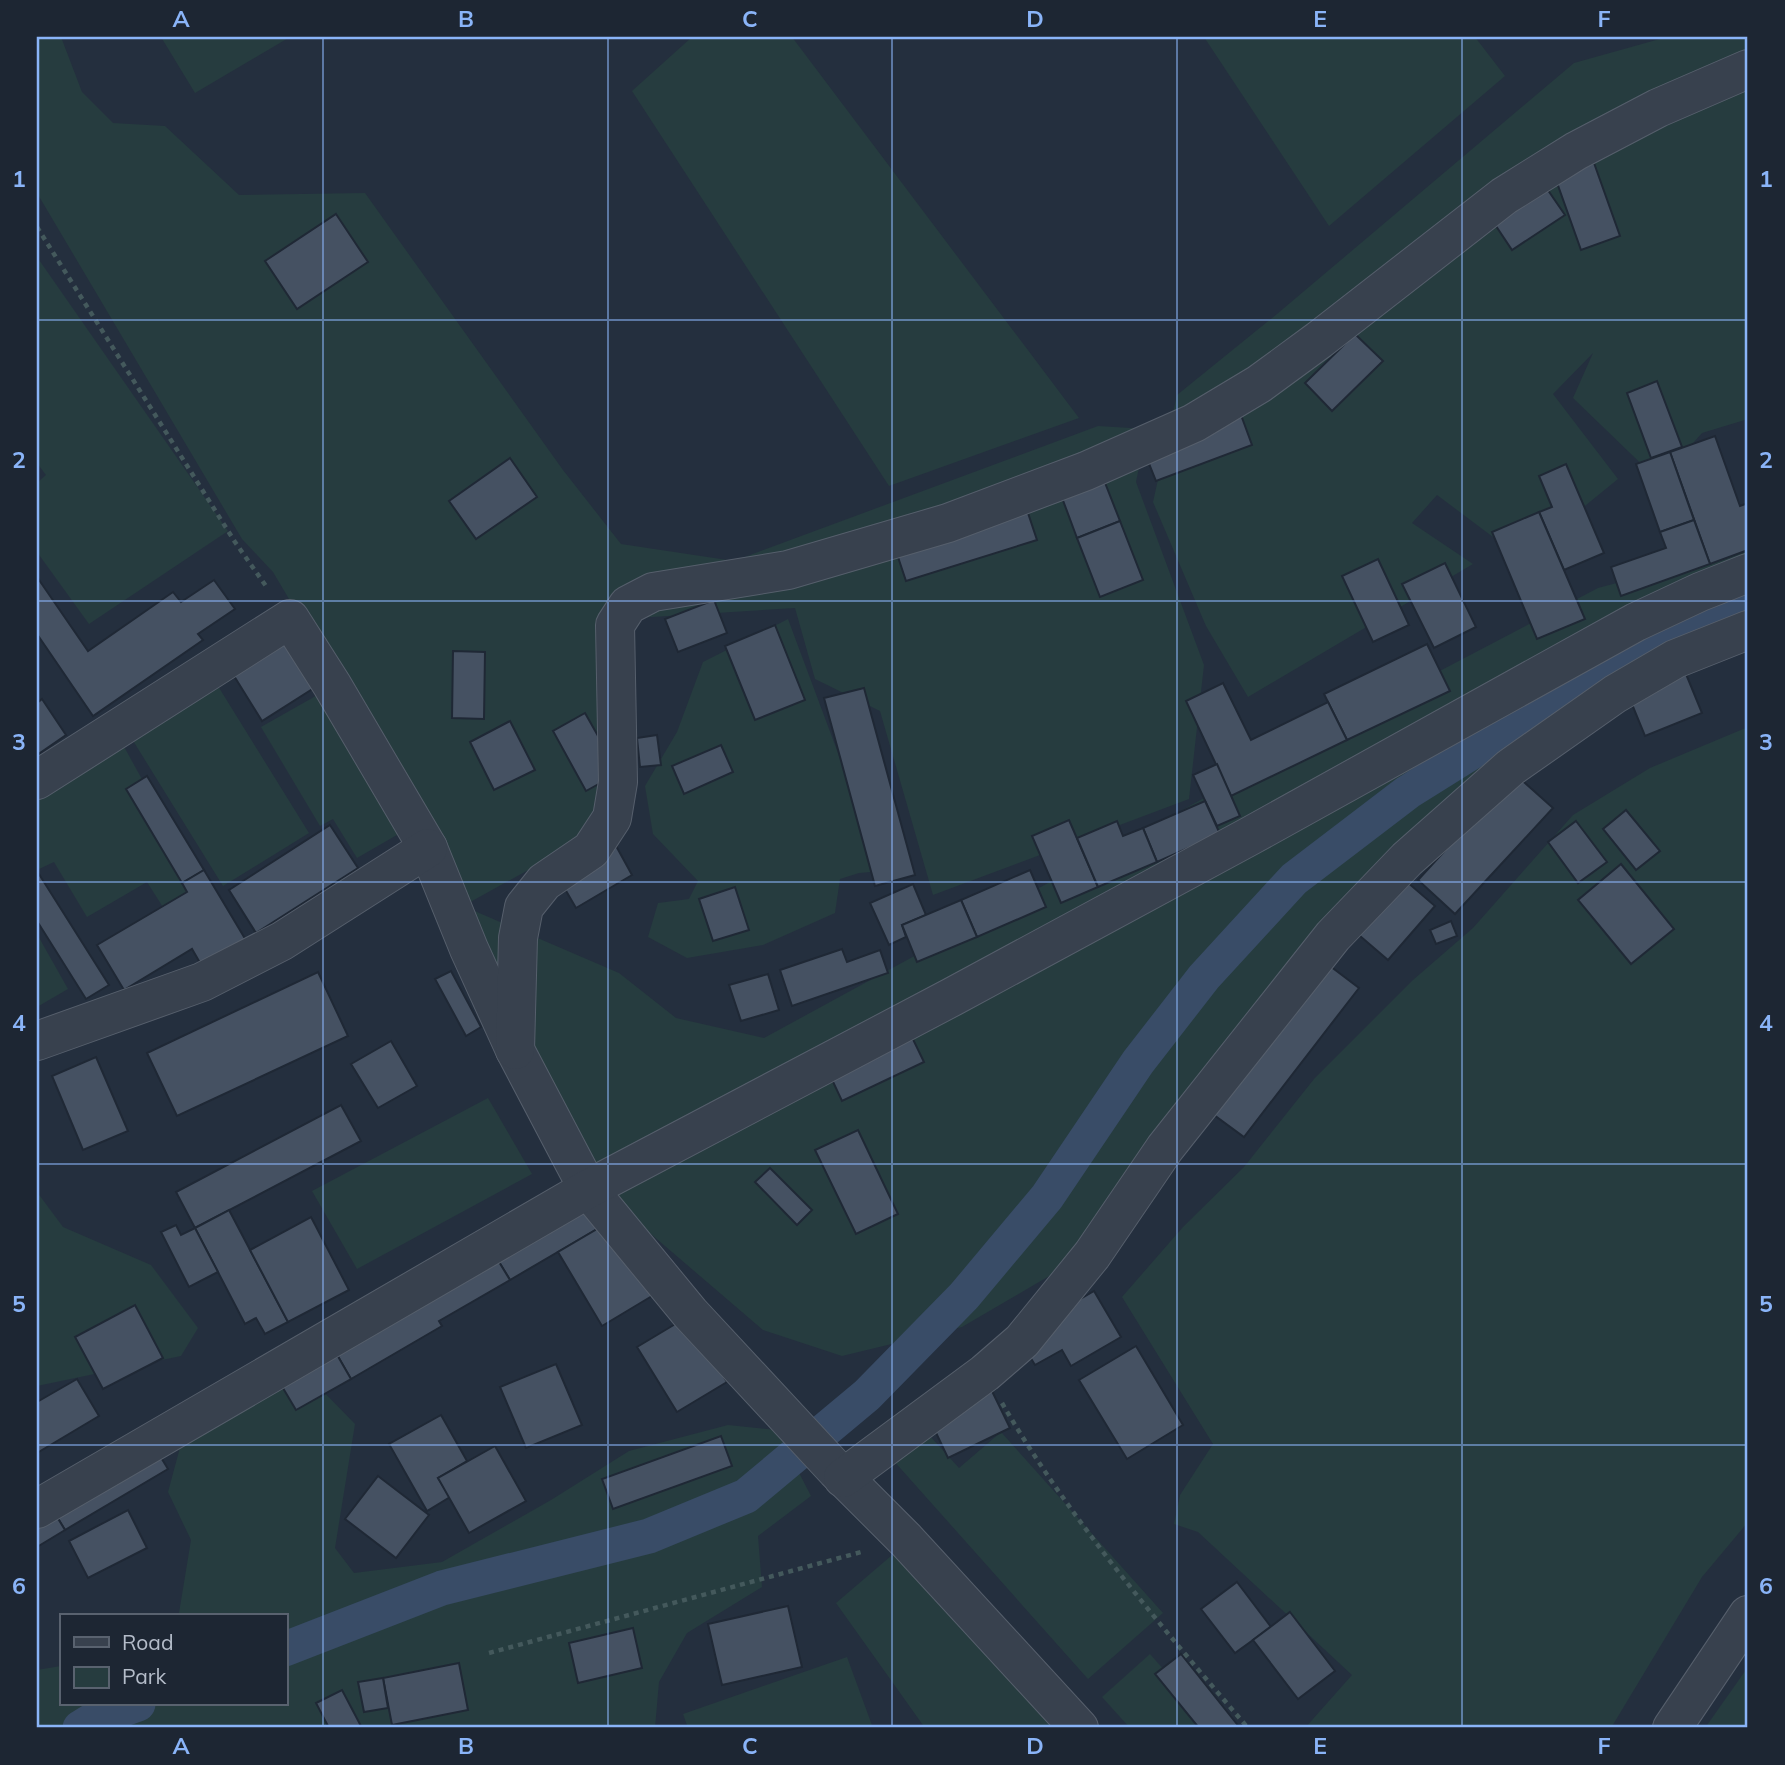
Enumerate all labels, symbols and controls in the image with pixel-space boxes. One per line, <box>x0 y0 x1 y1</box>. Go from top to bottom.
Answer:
text: A <box>172 4 190 33</box>
text: B <box>458 4 474 33</box>
text: C <box>742 4 758 33</box>
text: D <box>1026 4 1044 33</box>
text: E <box>1313 4 1327 33</box>
text: F <box>1597 4 1611 33</box>
text: 1 <box>12 164 26 193</box>
text: 1 <box>1759 164 1773 193</box>
text: 2 <box>12 445 26 474</box>
text: 2 <box>1759 445 1773 474</box>
text: 3 <box>12 727 26 756</box>
text: 3 <box>1759 727 1773 756</box>
text: 4 <box>12 1008 26 1037</box>
text: 4 <box>1759 1008 1773 1037</box>
text: 5 <box>12 1289 26 1318</box>
text: 5 <box>1759 1289 1773 1318</box>
text: 6 <box>12 1571 26 1600</box>
text: 6 <box>1759 1571 1773 1600</box>
legend <box>60 1614 287 1706</box>
text: Road <box>122 1629 173 1655</box>
text: Park <box>122 1663 166 1689</box>
text: A <box>172 1731 190 1760</box>
text: B <box>458 1731 474 1760</box>
text: C <box>742 1731 758 1760</box>
text: D <box>1026 1731 1044 1760</box>
text: E <box>1313 1731 1327 1760</box>
text: F <box>1597 1731 1611 1760</box>

